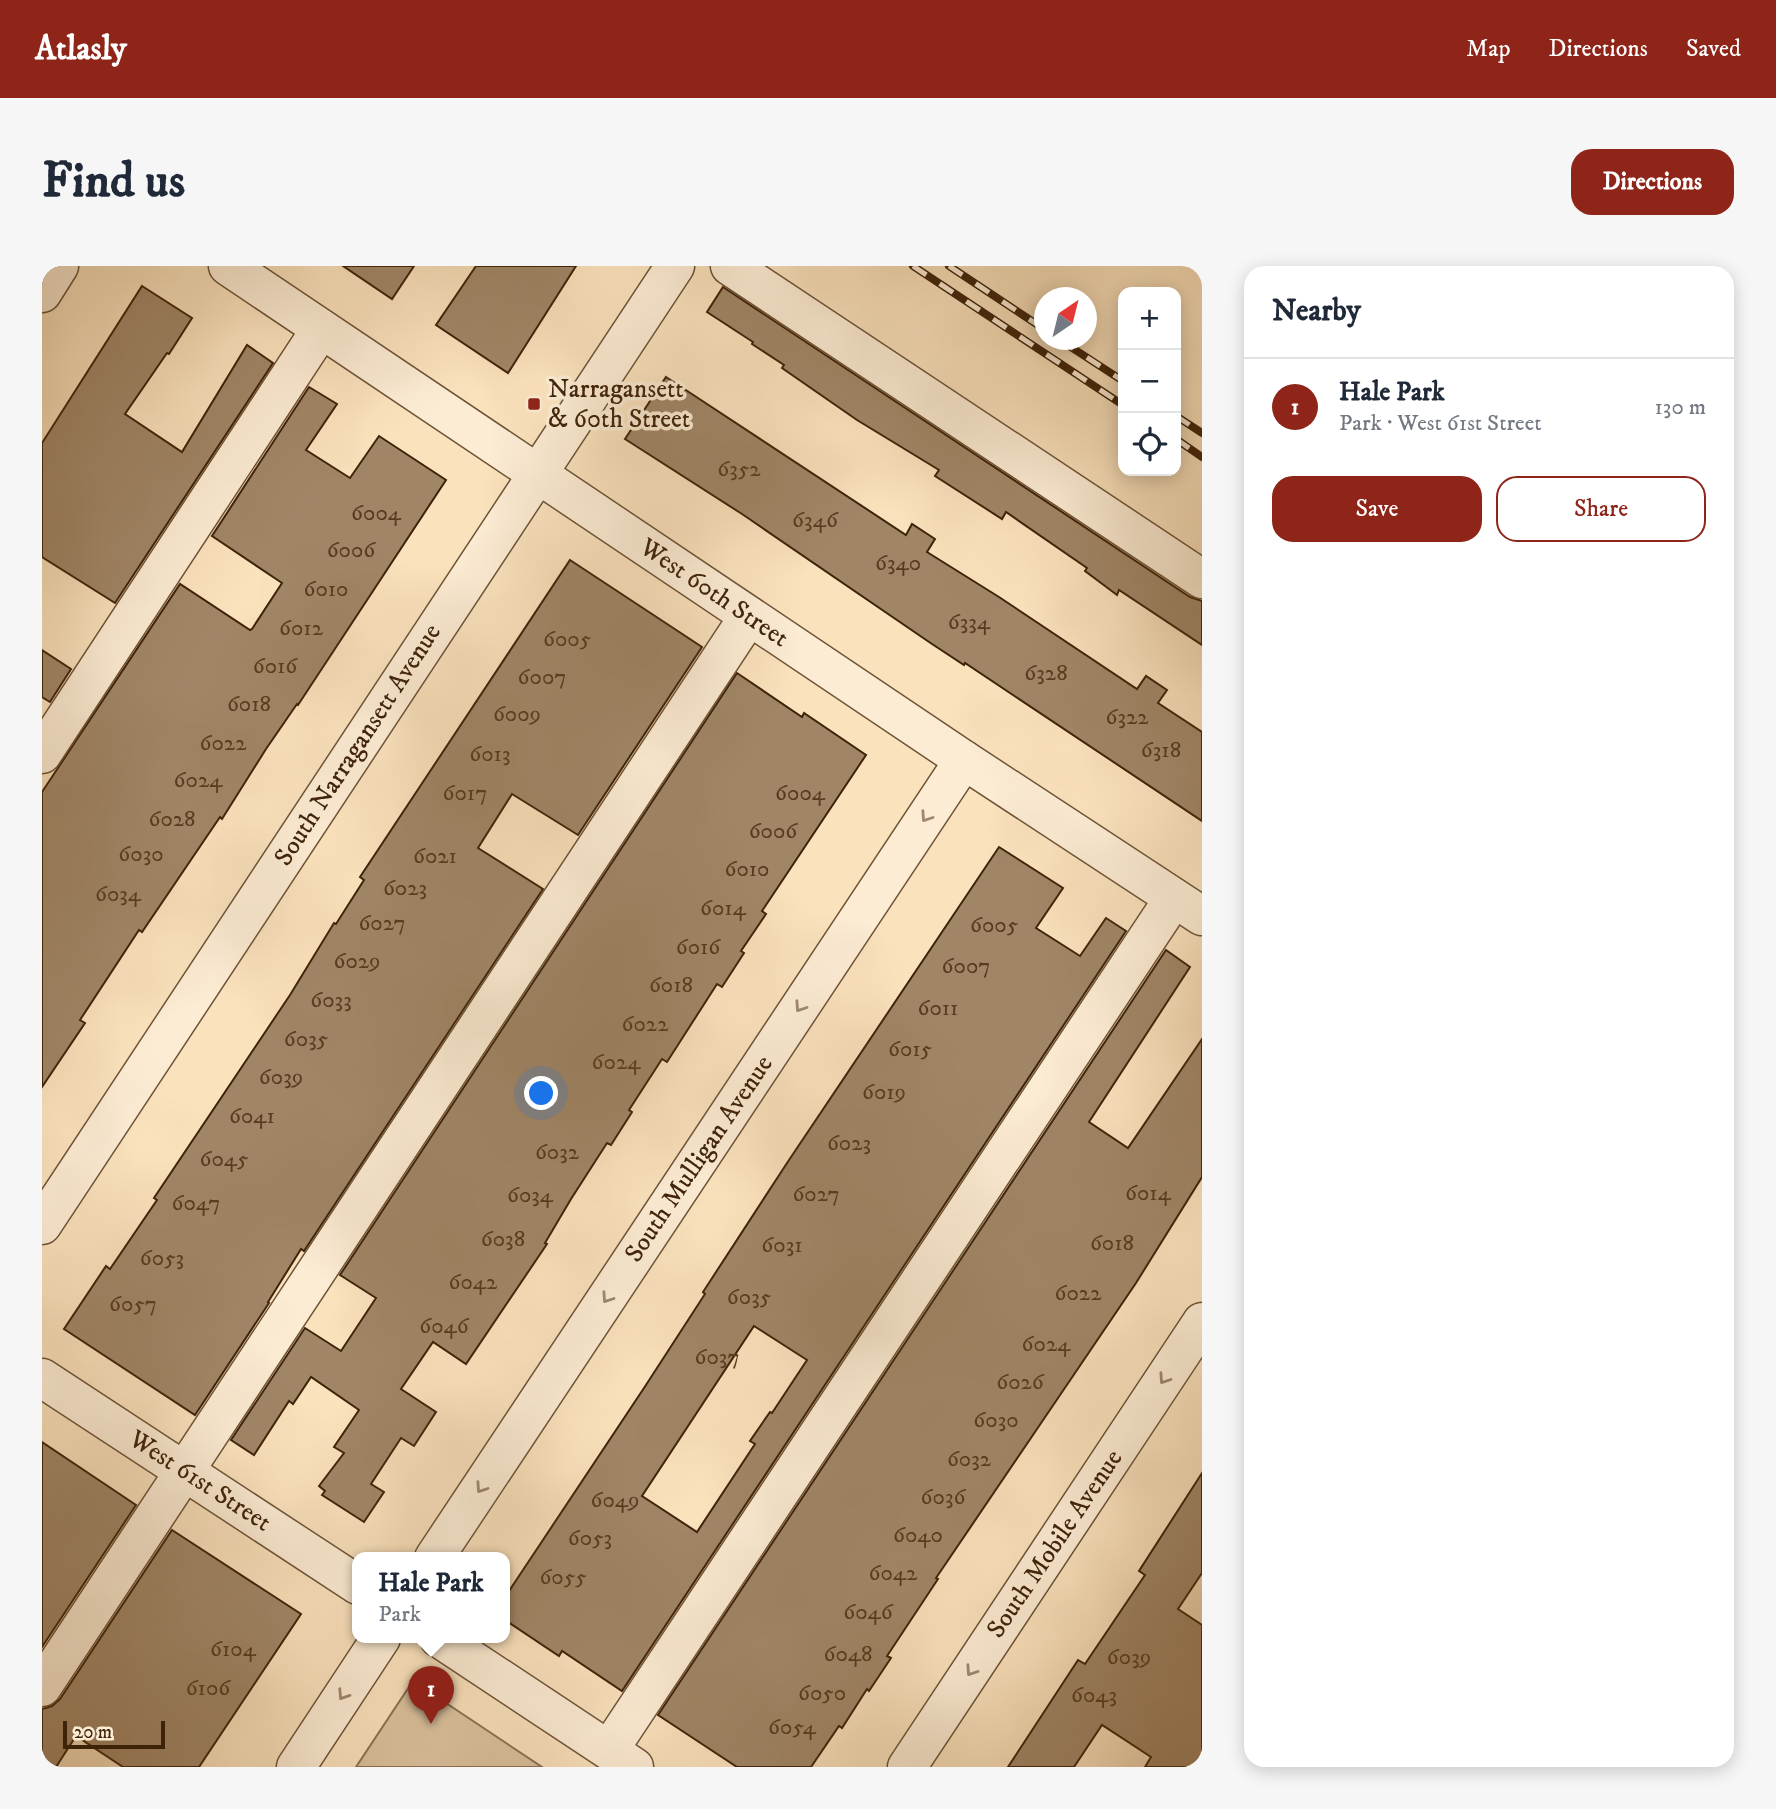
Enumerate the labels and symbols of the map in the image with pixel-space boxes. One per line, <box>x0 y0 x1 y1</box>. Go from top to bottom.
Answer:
north arrow <box>1034 287 1097 350</box>
place label: Narragansett & 60th Street <box>548 373 690 436</box>
marker: Narragansett & 60th Street <box>526 396 542 412</box>
house number: 6352 <box>717 455 761 484</box>
house number: 6004 <box>351 499 402 528</box>
house number: 6346 <box>792 506 839 535</box>
street label: West 60th Street <box>632 531 795 655</box>
house number: 6006 <box>327 536 376 565</box>
house number: 6340 <box>875 549 921 578</box>
house number: 6010 <box>304 575 349 604</box>
house number: 6334 <box>948 608 991 637</box>
house number: 6012 <box>279 614 324 643</box>
street label: South Narragansett Avenue <box>267 618 449 872</box>
house number: 6005 <box>543 625 591 654</box>
house number: 6016 <box>253 652 298 681</box>
house number: 6328 <box>1024 659 1068 688</box>
house number: 6007 <box>518 663 566 692</box>
house number: 6018 <box>227 690 271 719</box>
house number: 6009 <box>493 700 541 729</box>
house number: 6322 <box>1105 703 1149 732</box>
house number: 6022 <box>200 729 247 758</box>
house number: 6318 <box>1141 736 1181 765</box>
house number: 6013 <box>469 740 511 769</box>
house number: 6024 <box>174 766 223 795</box>
house number: 6017 <box>443 779 487 808</box>
house number: 6004 <box>775 779 826 808</box>
house number: 6028 <box>148 805 196 834</box>
one-way arrow <box>922 809 935 822</box>
house number: 6006 <box>749 817 798 846</box>
house number: 6030 <box>118 840 164 869</box>
house number: 6021 <box>413 842 457 871</box>
house number: 6010 <box>725 855 770 884</box>
house number: 6023 <box>383 874 427 903</box>
house number: 6034 <box>95 880 142 909</box>
house number: 6014 <box>700 894 747 923</box>
house number: 6027 <box>358 909 406 938</box>
house number: 6005 <box>970 911 1018 940</box>
house number: 6016 <box>676 933 721 962</box>
house number: 6029 <box>333 947 381 976</box>
house number: 6007 <box>942 952 990 981</box>
house number: 6018 <box>649 971 693 1000</box>
house number: 6033 <box>310 986 352 1015</box>
house number: 6011 <box>917 994 959 1023</box>
one-way arrow <box>796 999 809 1012</box>
house number: 6022 <box>622 1010 669 1039</box>
house number: 6035 <box>284 1025 328 1054</box>
house number: 6015 <box>888 1035 932 1064</box>
house number: 6024 <box>592 1048 641 1077</box>
street label: South Mulligan Avenue <box>618 1049 780 1269</box>
house number: 6039 <box>259 1063 303 1092</box>
your location <box>524 1076 558 1110</box>
house number: 6019 <box>862 1078 906 1107</box>
house number: 6041 <box>229 1102 275 1131</box>
house number: 6023 <box>827 1129 871 1158</box>
house number: 6032 <box>535 1138 580 1167</box>
house number: 6045 <box>200 1145 248 1174</box>
house number: 6014 <box>1125 1179 1172 1208</box>
house number: 6027 <box>792 1180 840 1209</box>
house number: 6034 <box>507 1181 554 1210</box>
house number: 6047 <box>172 1189 220 1218</box>
house number: 6038 <box>481 1225 525 1254</box>
house number: 6018 <box>1090 1229 1134 1258</box>
house number: 6031 <box>761 1231 803 1260</box>
house number: 6053 <box>140 1244 184 1273</box>
house number: 6042 <box>449 1268 498 1297</box>
house number: 6022 <box>1055 1279 1102 1308</box>
house number: 6035 <box>727 1283 771 1312</box>
house number: 6057 <box>109 1290 157 1319</box>
one-way arrow <box>602 1291 615 1304</box>
house number: 6046 <box>419 1312 470 1341</box>
house number: 6024 <box>1022 1330 1071 1359</box>
house number: 6037 <box>694 1343 740 1372</box>
house number: 6026 <box>996 1368 1045 1397</box>
one-way arrow <box>1160 1371 1173 1384</box>
house number: 6030 <box>973 1406 1019 1435</box>
street label: West 61st Street <box>122 1422 277 1539</box>
street label: South Mobile Avenue <box>980 1443 1130 1645</box>
house number: 6032 <box>947 1445 992 1474</box>
one-way arrow <box>477 1480 489 1493</box>
house number: 6036 <box>921 1483 966 1512</box>
house number: 6049 <box>591 1486 640 1515</box>
house number: 6040 <box>893 1521 943 1550</box>
house number: 6053 <box>568 1524 612 1553</box>
house number: 6042 <box>869 1559 918 1588</box>
house number: 6055 <box>539 1563 587 1592</box>
house number: 6046 <box>843 1598 894 1627</box>
house number: 6104 <box>210 1635 257 1664</box>
house number: 6048 <box>823 1640 873 1669</box>
house number: 6039 <box>1107 1643 1151 1672</box>
one-way arrow <box>966 1663 979 1676</box>
pin: 1 <box>408 1666 454 1724</box>
house number: 6106 <box>186 1674 231 1703</box>
house number: 6050 <box>798 1679 846 1708</box>
house number: 6043 <box>1071 1681 1117 1710</box>
one-way arrow <box>339 1687 351 1700</box>
house number: 6054 <box>768 1713 817 1742</box>
scale bar <box>63 1718 164 1750</box>

